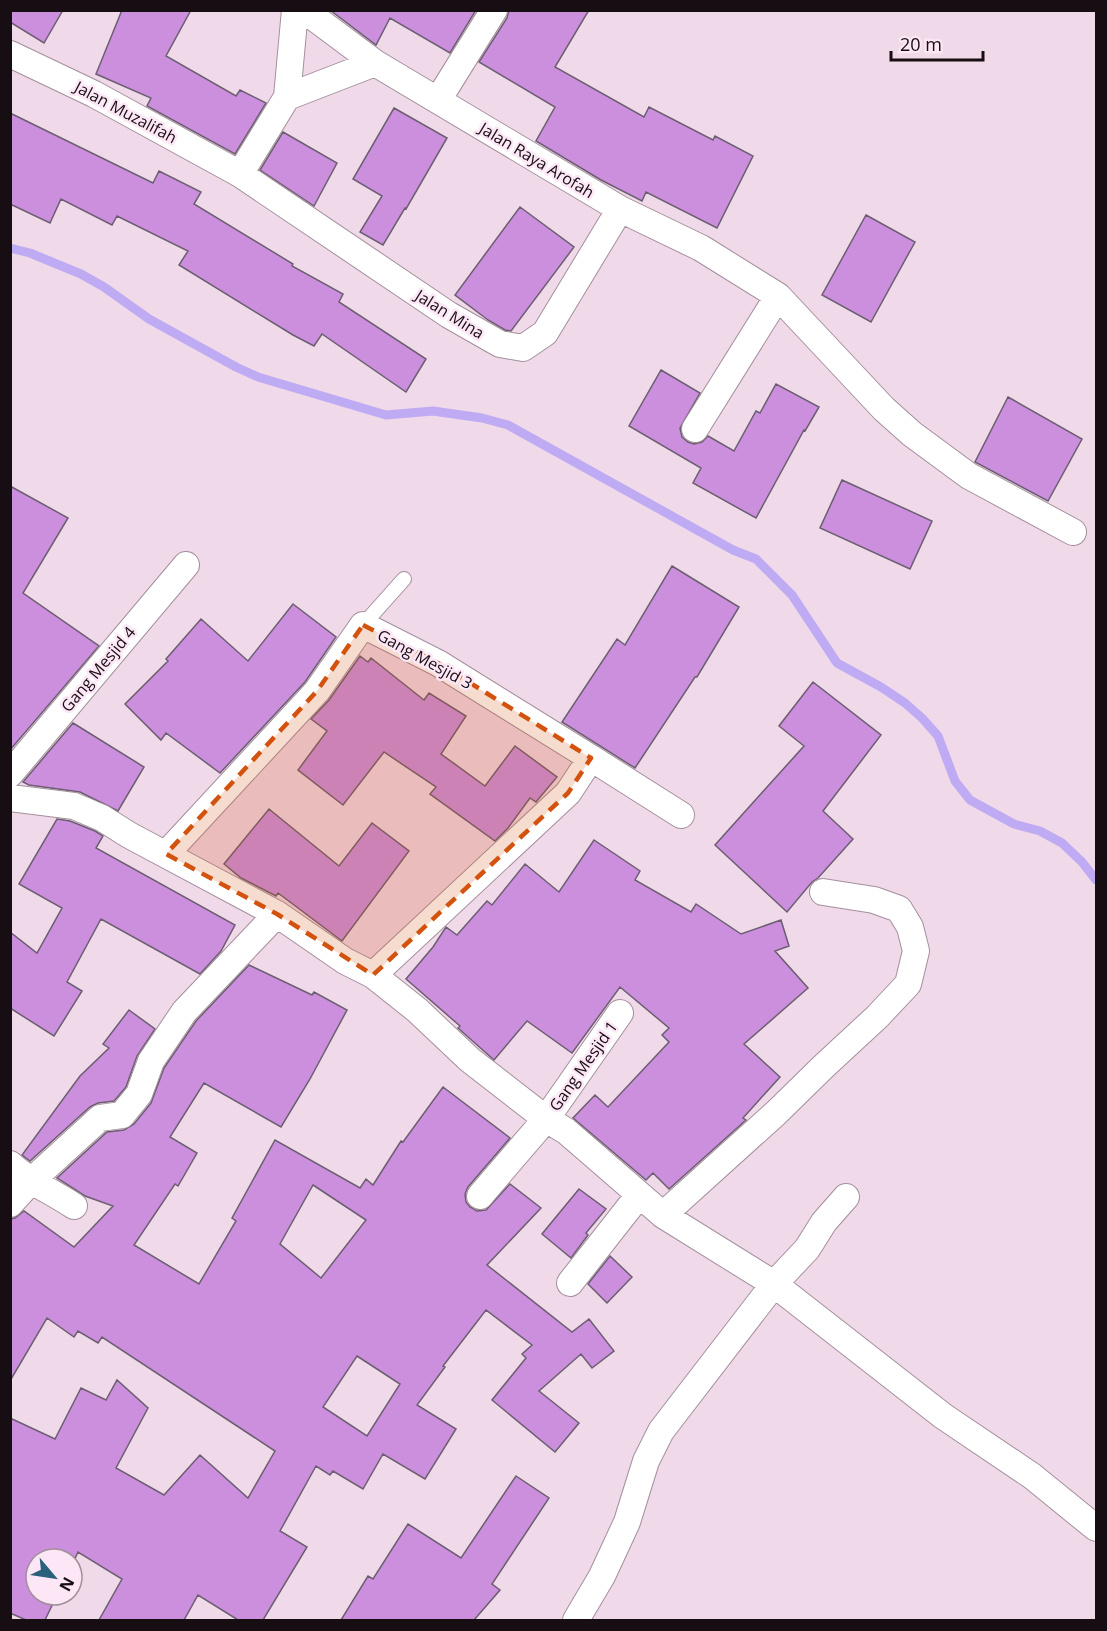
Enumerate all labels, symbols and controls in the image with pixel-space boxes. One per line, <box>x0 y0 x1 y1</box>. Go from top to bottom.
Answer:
scale bar <box>891 24 982 62</box>
text: 20 m <box>900 32 942 56</box>
street label: Jalan Muzalifah <box>69 75 181 148</box>
street label: Jalan Raya Arofah <box>474 116 599 203</box>
street label: Jalan Mina <box>410 283 489 344</box>
street label: Gang Mesjid 4 <box>56 622 140 716</box>
street label: Gang Mesjid 3 <box>374 624 476 694</box>
street label: Gang Mesjid 1 <box>544 1017 622 1115</box>
north arrow <box>24 1547 84 1607</box>
text: N <box>54 1573 80 1595</box>

